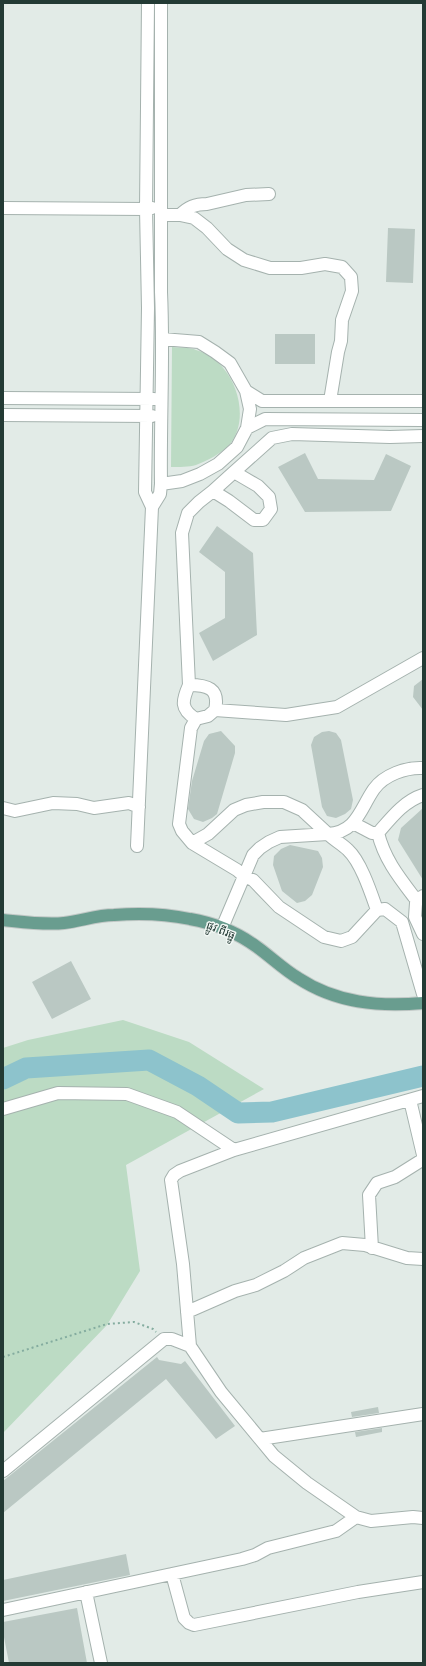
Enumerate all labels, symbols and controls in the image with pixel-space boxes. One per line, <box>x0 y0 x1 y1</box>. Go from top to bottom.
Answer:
street label: ផ្លូវ ពីរធ្នូ <box>203 918 238 945</box>

